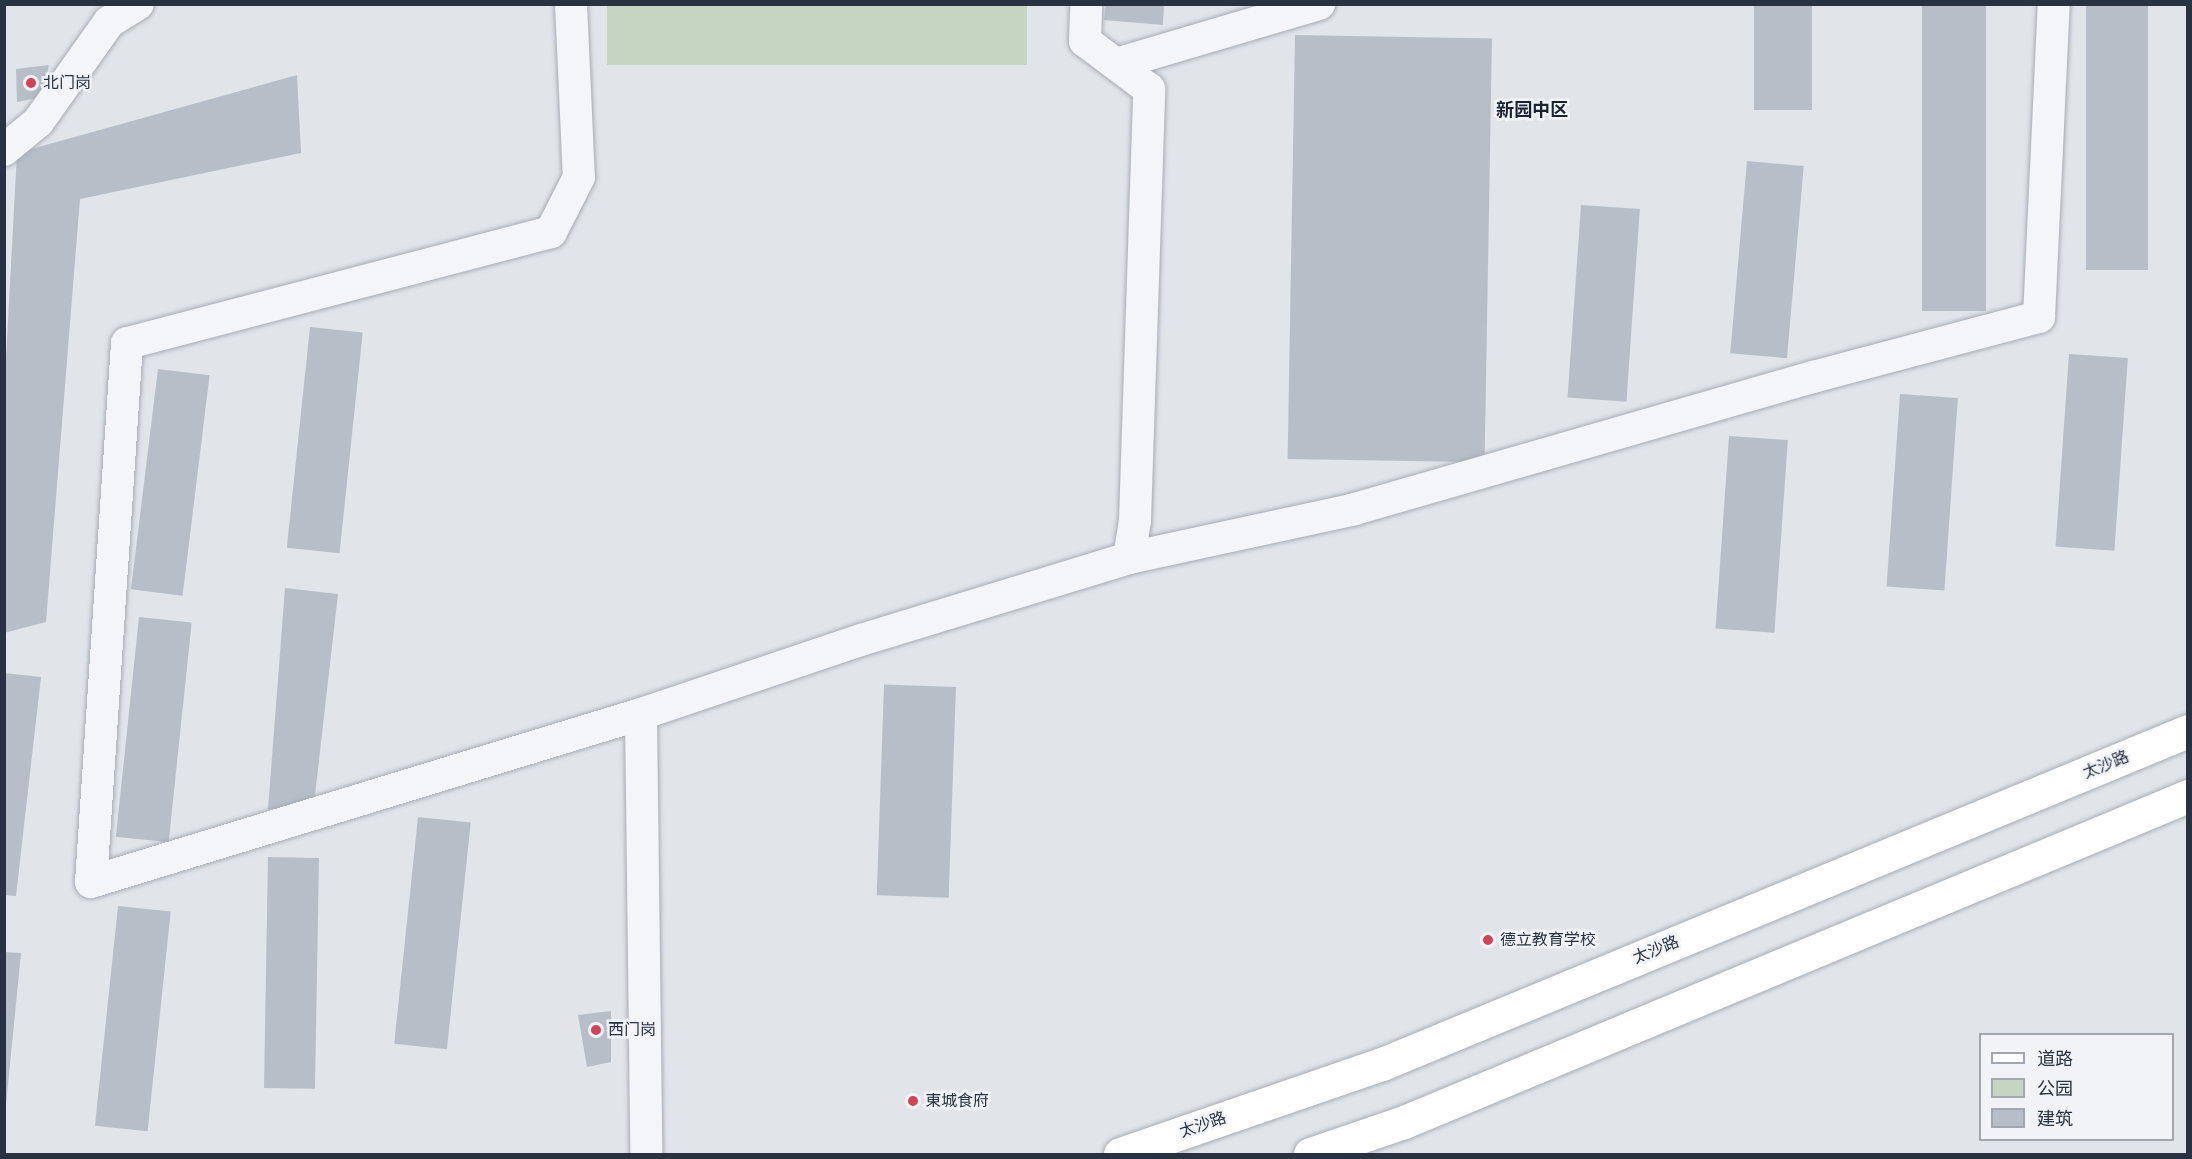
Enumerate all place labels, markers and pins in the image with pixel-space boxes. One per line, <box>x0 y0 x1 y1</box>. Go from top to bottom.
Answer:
place label: 北门岗 <box>43 73 91 93</box>
marker: 北门岗 <box>24 76 38 90</box>
place label: 德立教育学校 <box>1500 930 1596 950</box>
marker: 德立教育学校 <box>1481 933 1495 947</box>
place label: 西门岗 <box>608 1020 656 1040</box>
marker: 西门岗 <box>589 1023 603 1037</box>
place label: 東城食府 <box>925 1091 989 1111</box>
marker: 東城食府 <box>906 1094 920 1108</box>

